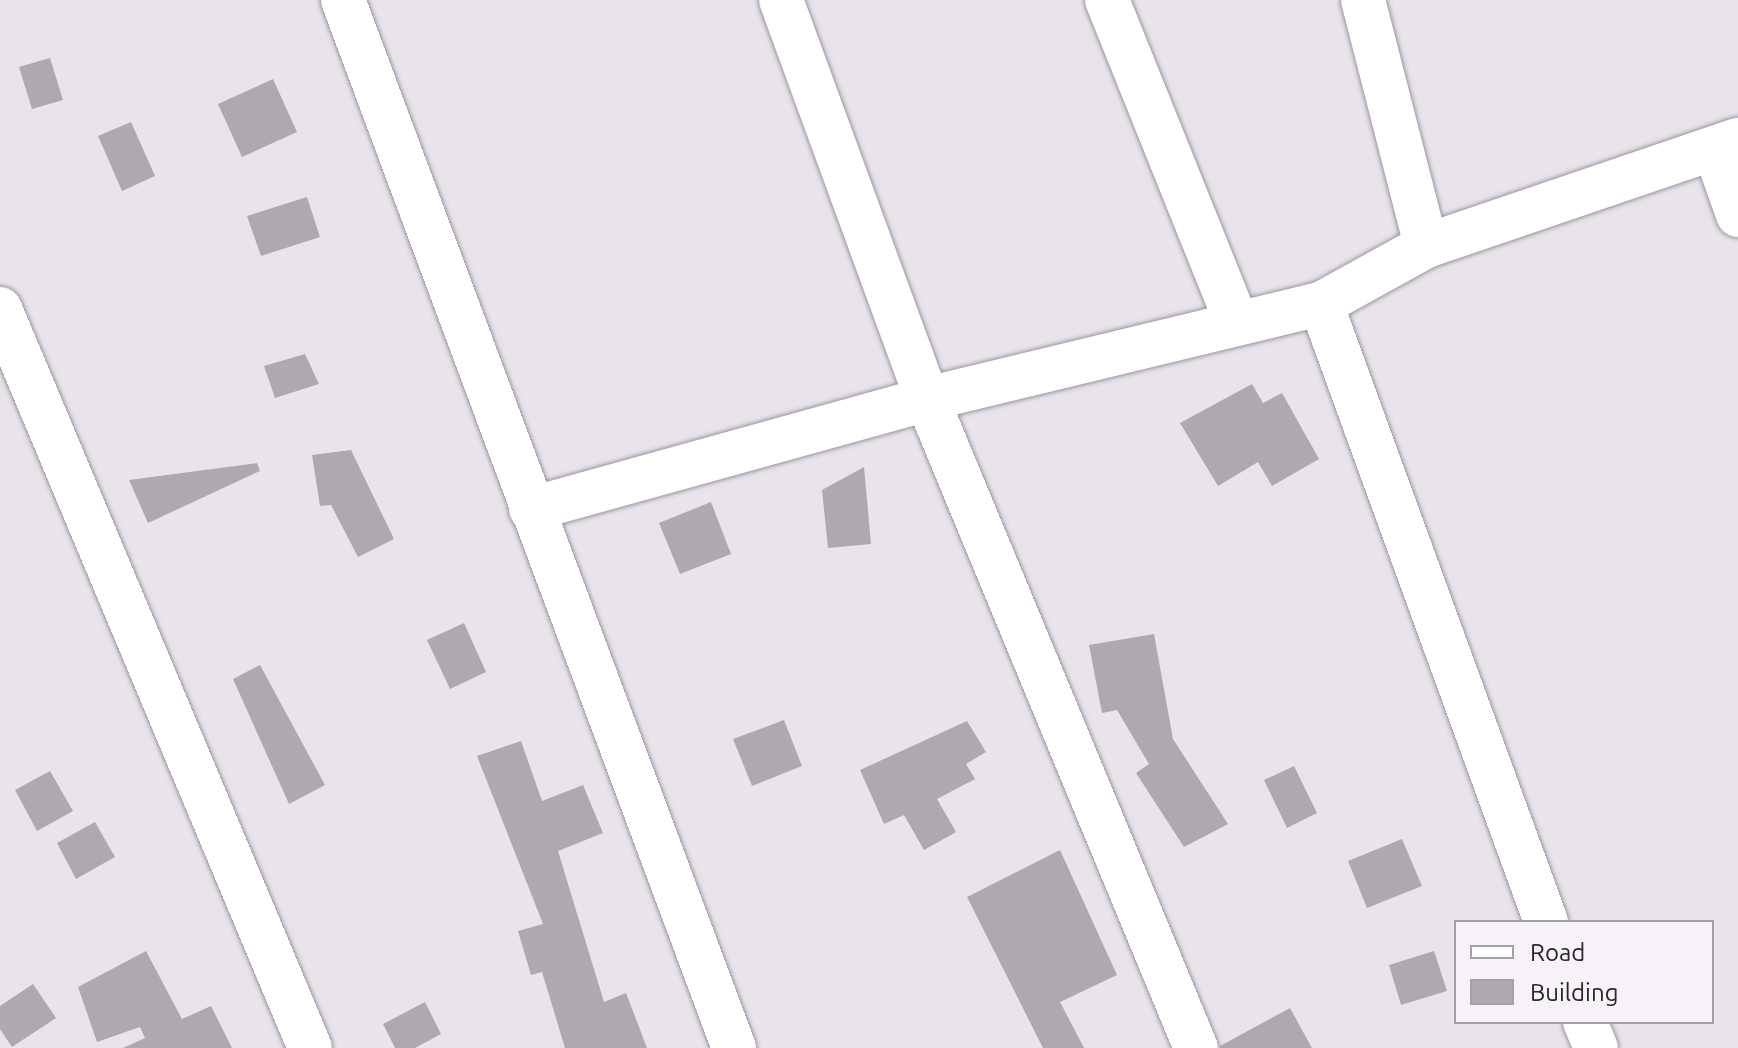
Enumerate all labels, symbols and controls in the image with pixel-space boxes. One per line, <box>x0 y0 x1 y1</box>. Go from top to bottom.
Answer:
legend <box>1454 920 1714 1024</box>
text: Road <box>1530 939 1585 966</box>
text: Building <box>1530 979 1618 1006</box>

